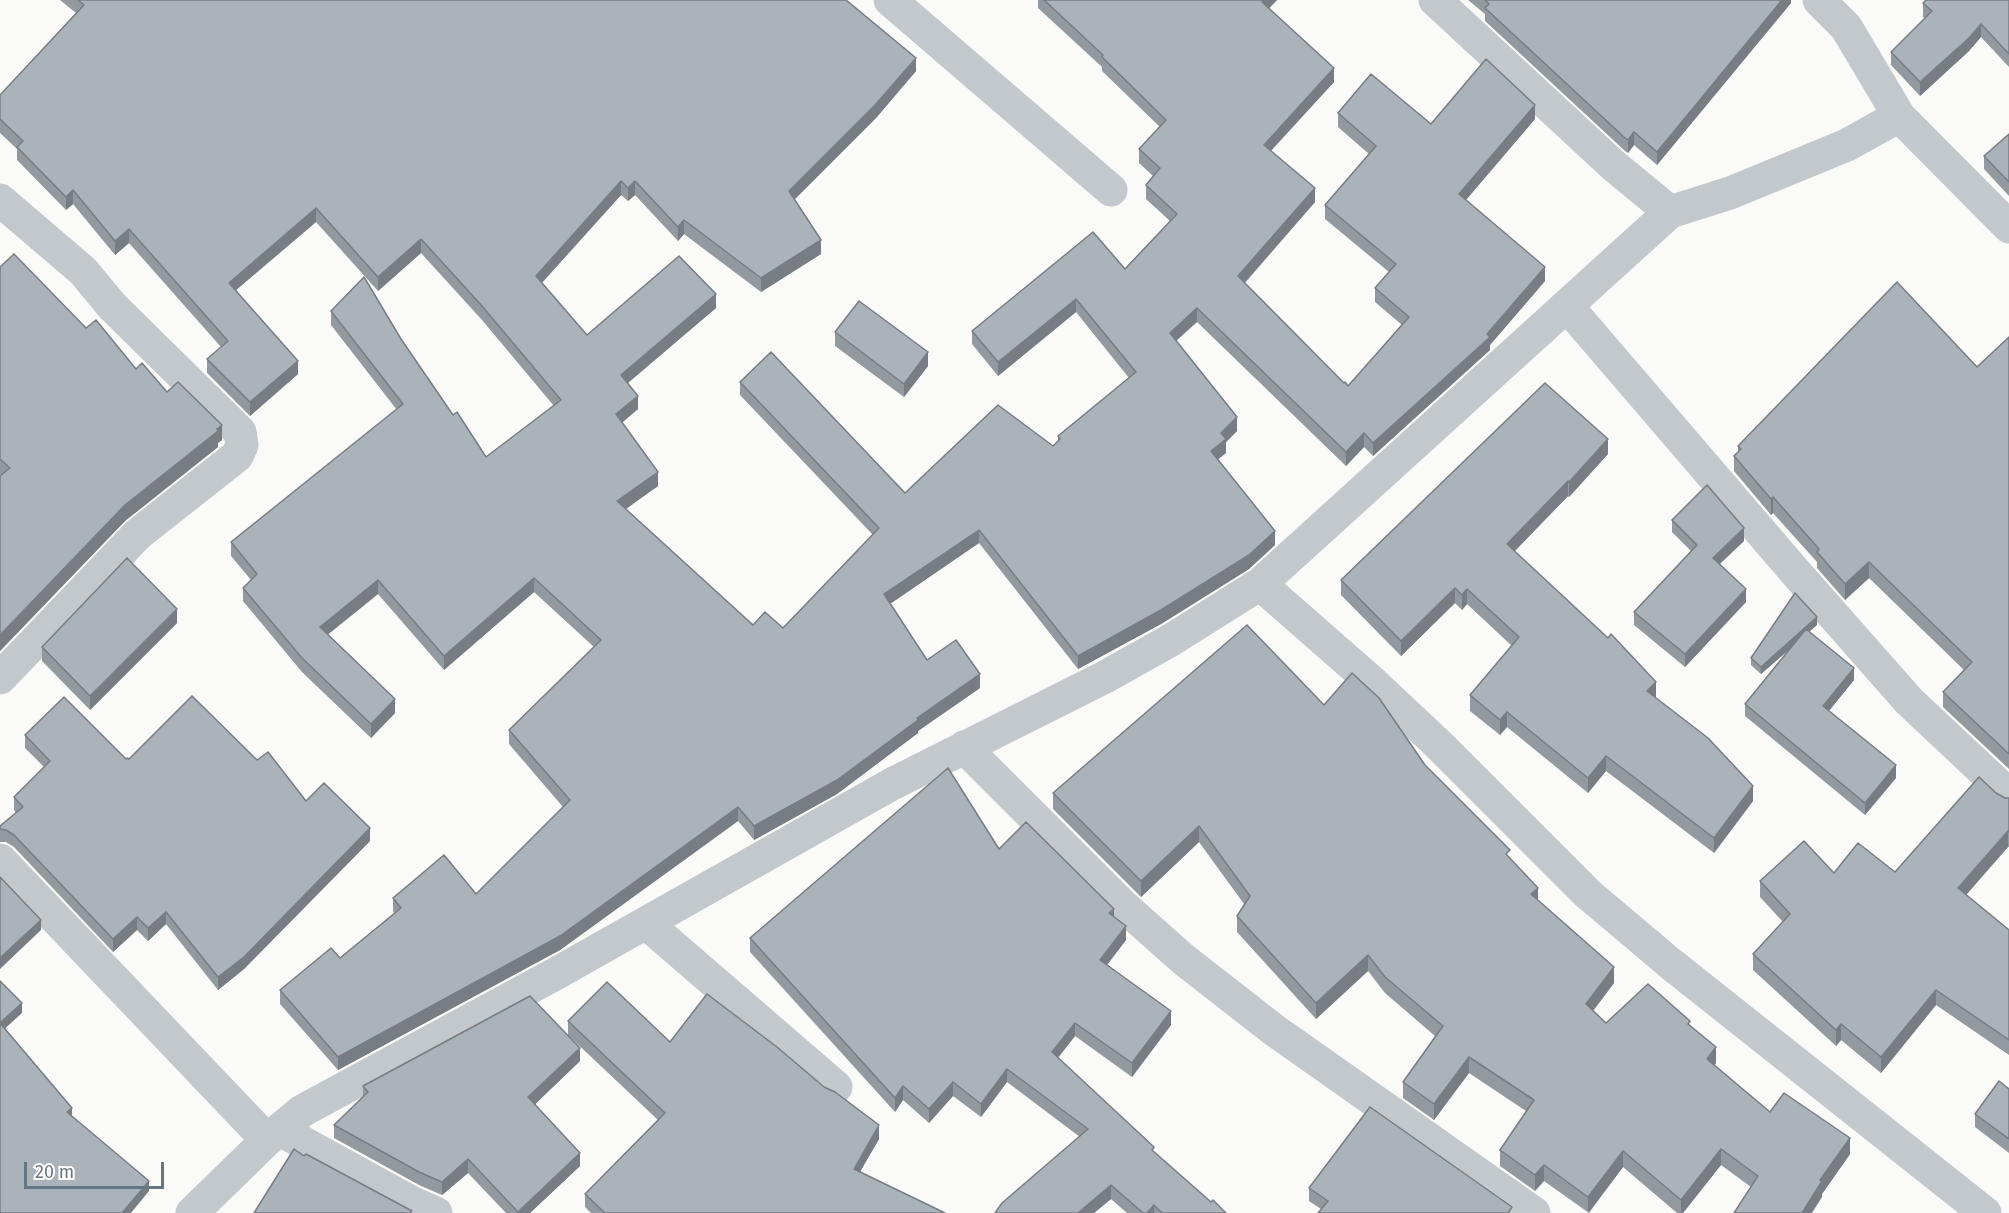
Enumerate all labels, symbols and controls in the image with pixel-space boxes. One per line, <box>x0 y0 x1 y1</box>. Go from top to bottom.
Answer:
scale bar <box>27 1150 166 1188</box>
text: 20 m <box>35 1161 74 1183</box>

